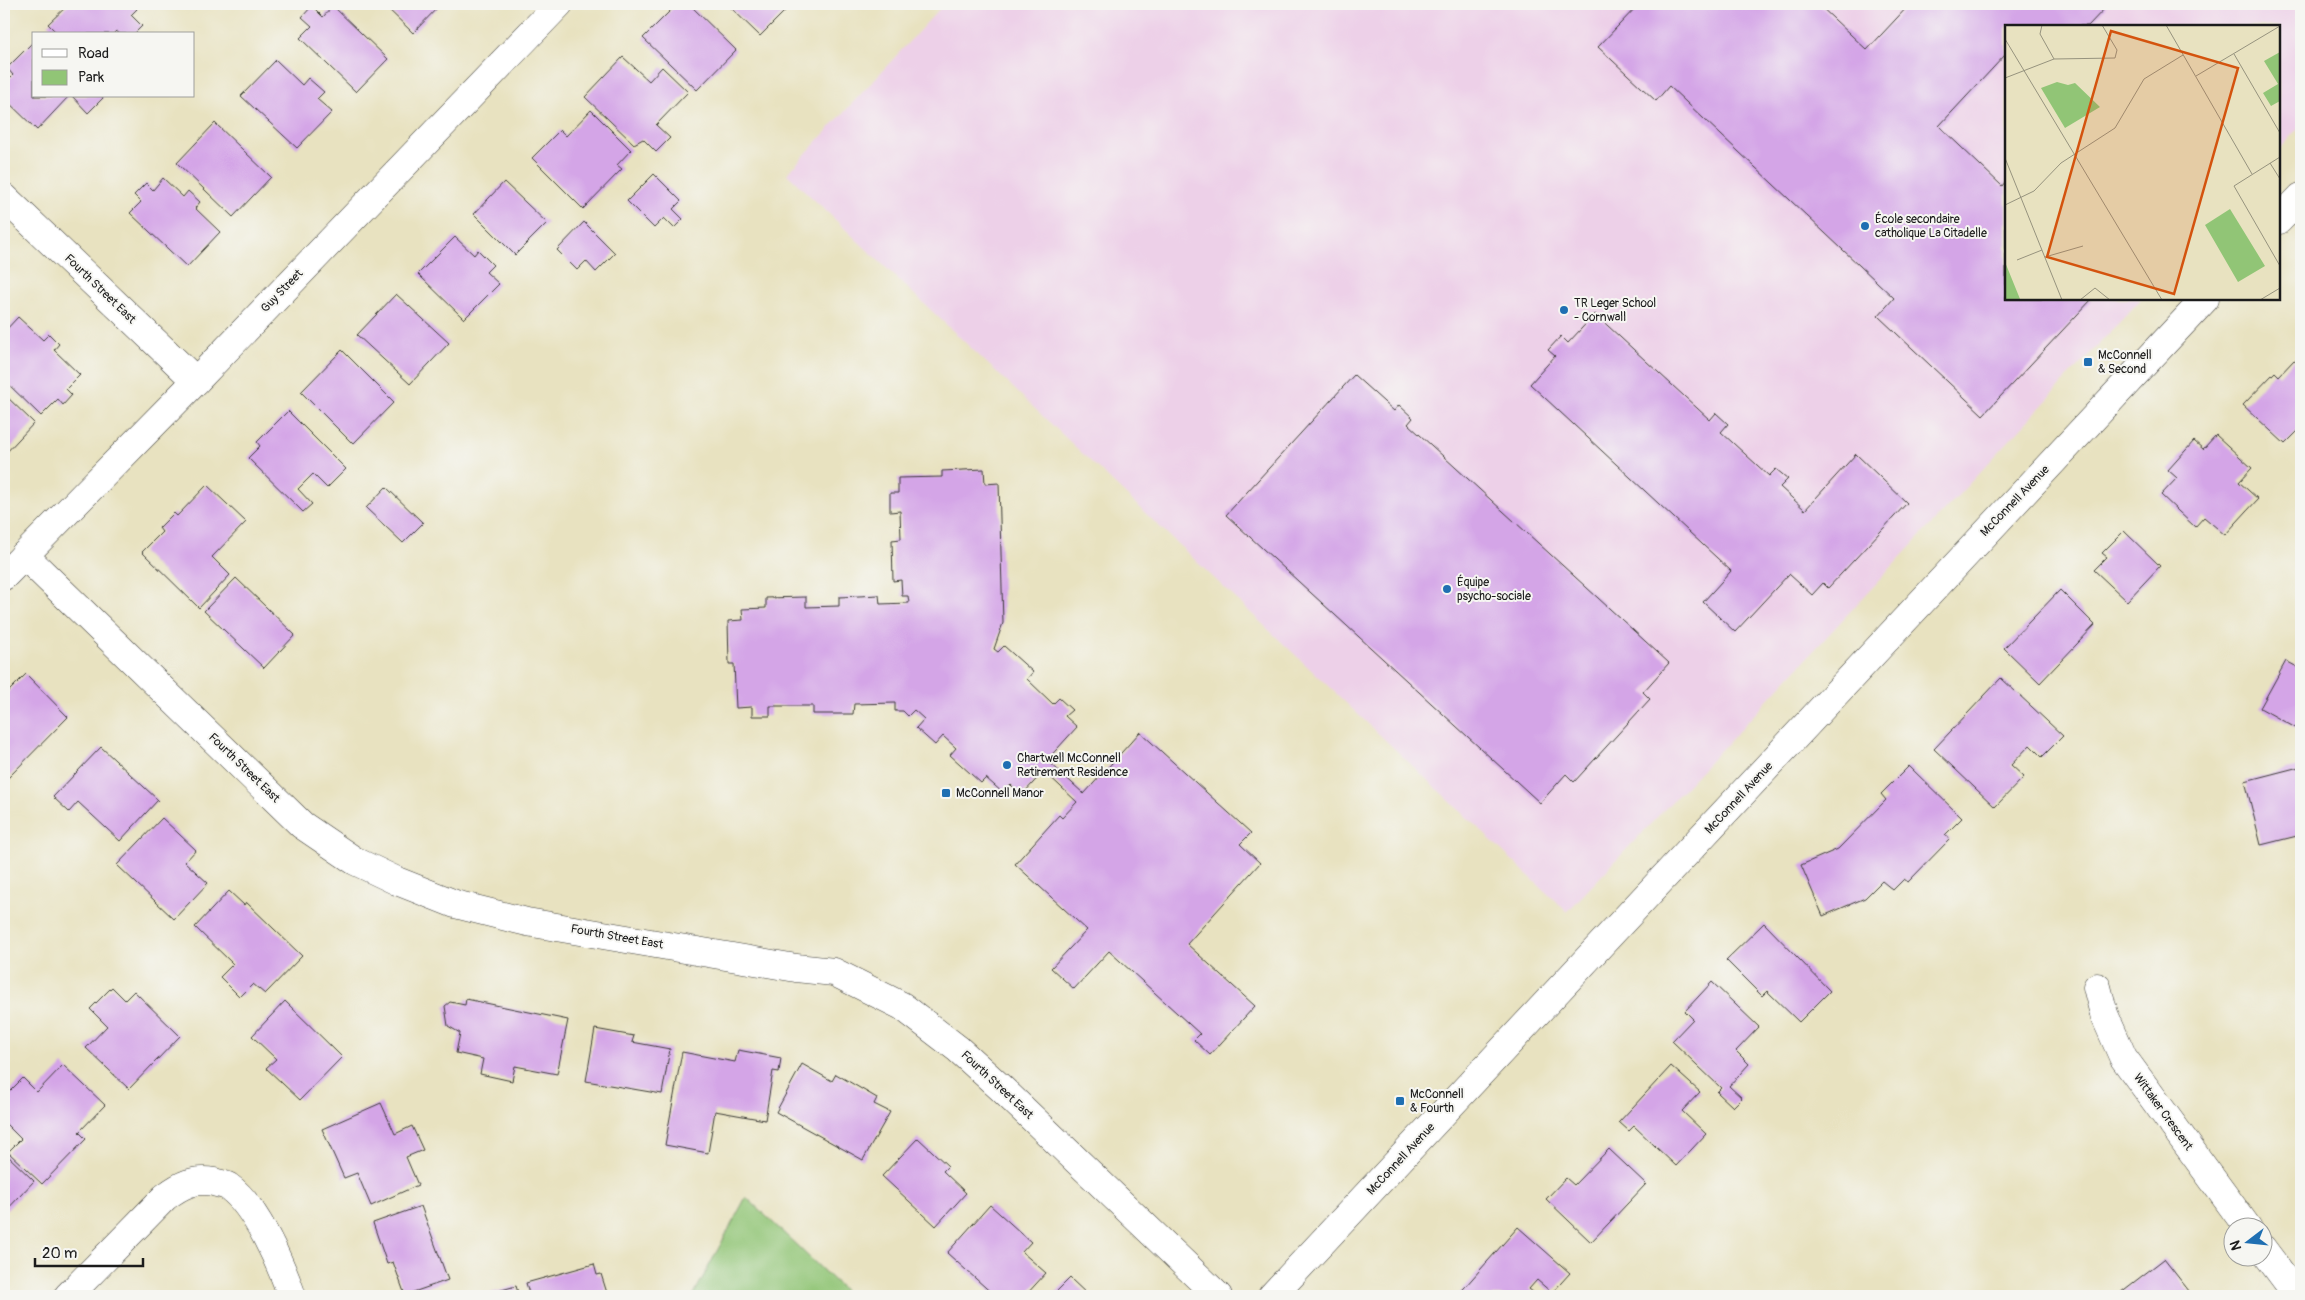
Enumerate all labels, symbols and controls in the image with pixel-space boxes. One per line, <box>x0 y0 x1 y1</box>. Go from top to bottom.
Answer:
inset map <box>2005 25 2280 300</box>
legend <box>32 32 195 98</box>
text: Road <box>78 44 109 63</box>
text: Park <box>78 68 105 87</box>
place label: École secondaire catholique La Citadelle <box>1875 211 1987 241</box>
marker: École secondaire catholique La Citadelle <box>1859 220 1871 232</box>
street label: Fourth Street East <box>61 251 139 327</box>
street label: Guy Street <box>258 266 306 316</box>
place label: TR Leger School - Cornwall <box>1574 296 1656 325</box>
marker: TR Leger School - Cornwall <box>1558 304 1570 316</box>
place label: McConnell & Second <box>2098 348 2152 377</box>
marker: McConnell & Second <box>2082 356 2094 368</box>
street label: McConnell Avenue <box>1977 462 2053 540</box>
place label: Équipe psycho-sociale <box>1457 574 1531 604</box>
marker: Équipe psycho-sociale <box>1441 583 1453 595</box>
street label: Fourth Street East <box>205 730 283 806</box>
place label: Chartwell McConnell Retirement Residence <box>1017 751 1128 780</box>
marker: Chartwell McConnell Retirement Residence <box>1001 759 1013 771</box>
street label: McConnell Avenue <box>1702 759 1776 837</box>
place label: McConnell Manor <box>956 786 1045 801</box>
marker: McConnell Manor <box>940 787 952 799</box>
street label: Fourth Street East <box>570 921 665 953</box>
street label: Fourth Street East <box>958 1048 1036 1123</box>
street label: Wittaker Crescent <box>2130 1071 2196 1154</box>
place label: McConnell & Fourth <box>1410 1087 1464 1116</box>
marker: McConnell & Fourth <box>1394 1095 1406 1107</box>
street label: McConnell Avenue <box>1364 1120 1438 1198</box>
north arrow <box>2222 1218 2272 1268</box>
scale bar <box>35 1235 142 1267</box>
text: N <box>2227 1239 2245 1252</box>
text: 20 m <box>42 1244 77 1263</box>

